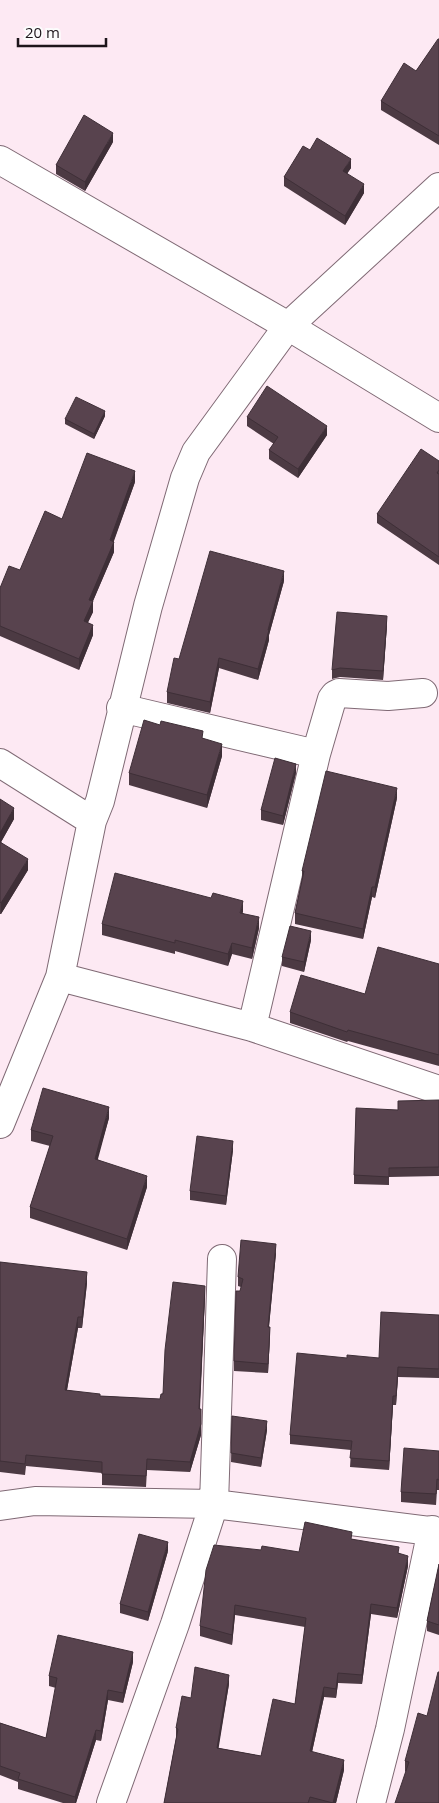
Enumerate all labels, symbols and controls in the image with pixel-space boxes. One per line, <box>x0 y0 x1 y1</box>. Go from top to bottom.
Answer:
scale bar <box>18 15 105 47</box>
text: 20 m <box>25 22 60 42</box>

